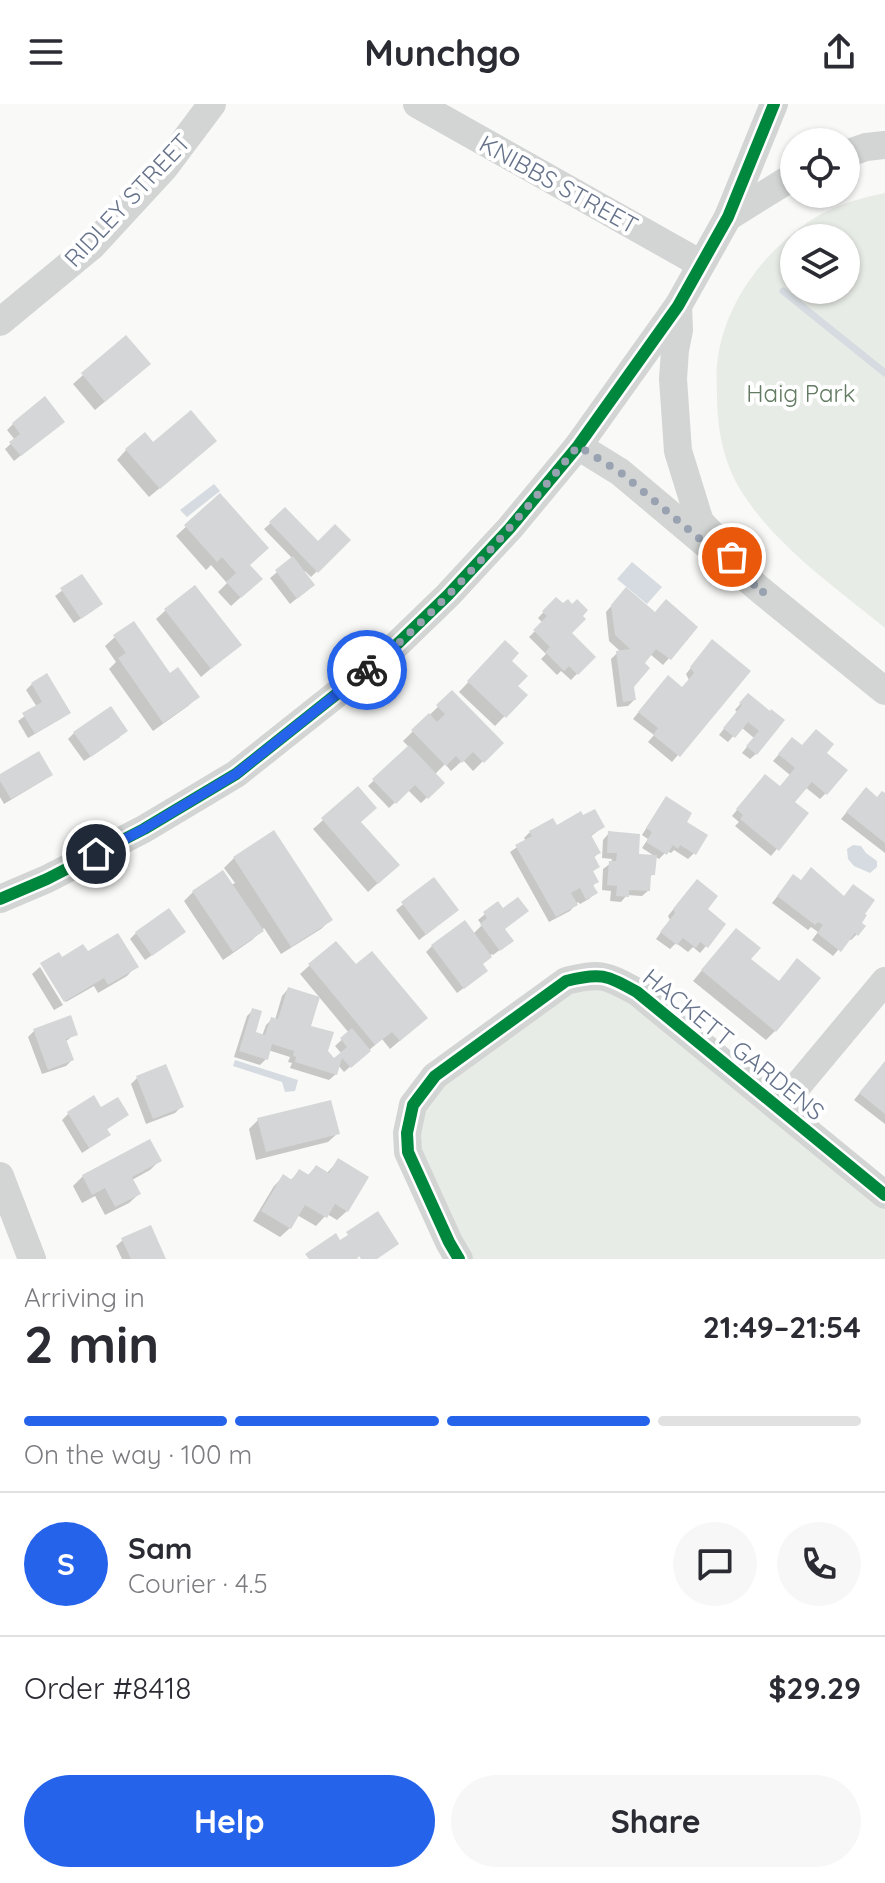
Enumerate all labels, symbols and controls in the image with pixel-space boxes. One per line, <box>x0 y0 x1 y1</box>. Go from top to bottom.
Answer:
icon: menu <box>24 30 68 74</box>
text: Munchgo <box>364 30 521 75</box>
icon: share <box>817 30 861 74</box>
street label: RIDLEY STREET <box>58 127 196 273</box>
street label: KNIBBS STREET <box>474 128 644 240</box>
map controls <box>780 128 860 304</box>
button: locate <box>780 128 860 208</box>
button: layers <box>780 224 860 304</box>
park label: Haig Park <box>746 378 856 408</box>
pin <box>698 523 766 591</box>
icon: bag <box>710 535 754 579</box>
courier <box>327 630 407 710</box>
icon: bike <box>345 648 389 692</box>
pin <box>62 820 130 888</box>
icon: home <box>74 832 118 876</box>
street label: HACKETT GARDENS <box>637 962 831 1126</box>
text: Arriving in <box>24 1281 145 1314</box>
text: 21:49–21:54 <box>703 1308 861 1346</box>
text: 2 min <box>24 1311 159 1376</box>
text: On the way · 100 m <box>24 1438 252 1471</box>
button: chat <box>673 1522 757 1606</box>
button: phone <box>777 1522 861 1606</box>
text: Sam <box>128 1529 192 1567</box>
text: S <box>57 1545 75 1583</box>
text: Courier · 4.5 <box>128 1567 268 1600</box>
text: Order #8418 <box>24 1669 191 1707</box>
text: $29.29 <box>769 1669 861 1707</box>
button: Help <box>24 1775 435 1867</box>
button: Share <box>451 1775 861 1867</box>

